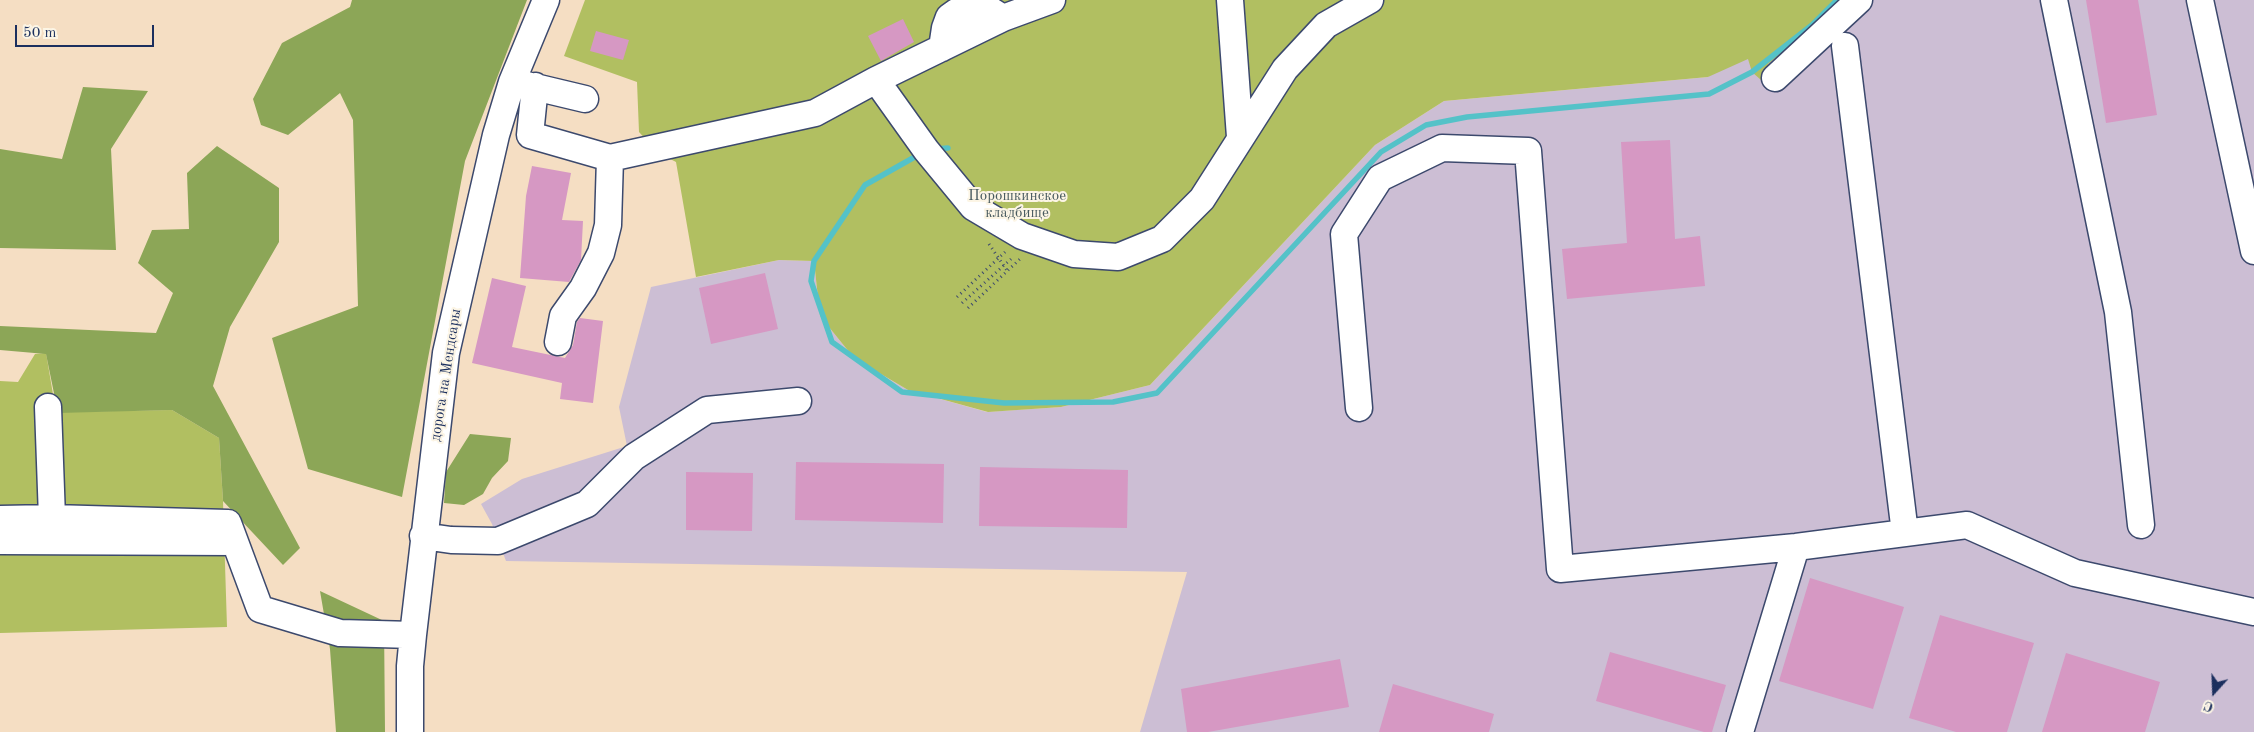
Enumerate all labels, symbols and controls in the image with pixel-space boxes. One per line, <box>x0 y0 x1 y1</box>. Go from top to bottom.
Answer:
scale bar <box>18 15 156 47</box>
text: 50 m <box>23 26 57 41</box>
park label: Порошкинское кладбище <box>968 187 1066 222</box>
street label: дорога на Мендсары <box>427 307 465 443</box>
north arrow <box>2189 667 2239 717</box>
text: С <box>2202 698 2216 714</box>

